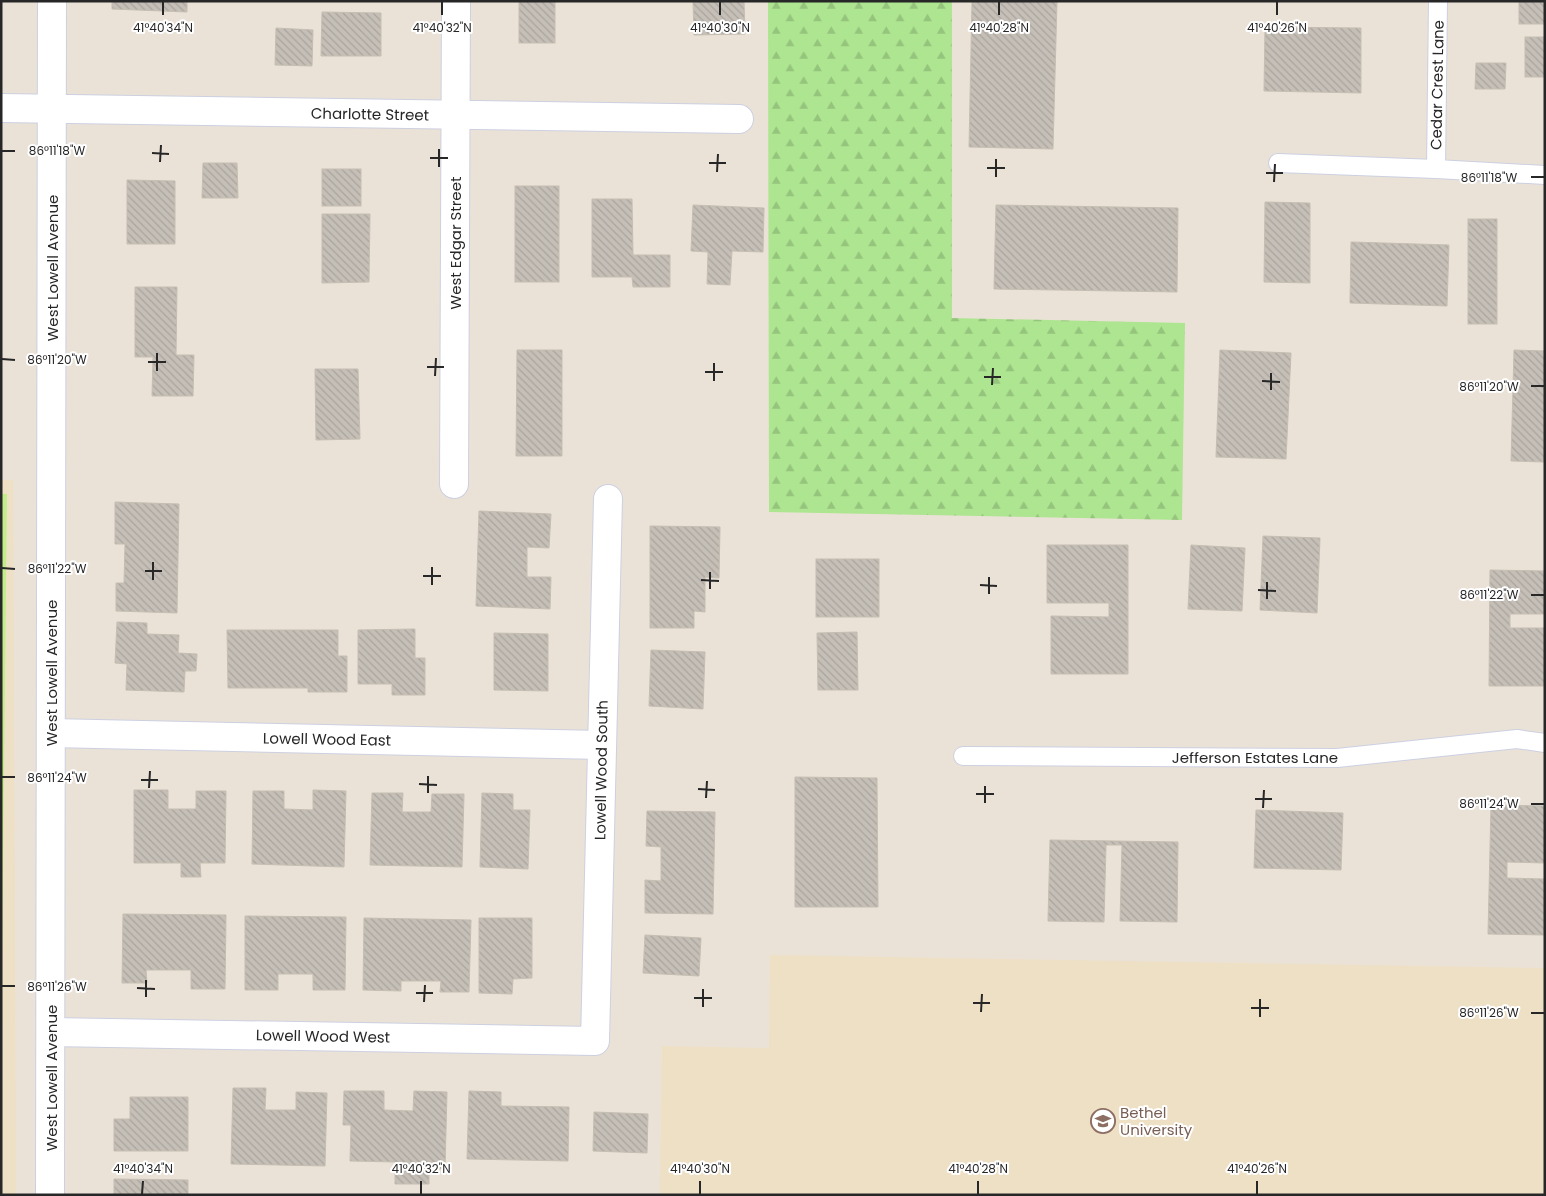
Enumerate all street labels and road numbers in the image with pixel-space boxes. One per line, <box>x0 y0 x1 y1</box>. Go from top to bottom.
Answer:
street label: Cedar Crest Lane <box>1425 20 1449 150</box>
street label: Charlotte Street <box>311 102 429 126</box>
street label: West Edgar Street <box>445 177 466 309</box>
street label: West Lowell Avenue <box>42 195 63 341</box>
street label: West Lowell Avenue <box>41 600 62 746</box>
street label: Lowell Wood South <box>589 700 613 840</box>
street label: Lowell Wood East <box>263 727 391 751</box>
street label: Jefferson Estates Lane <box>1172 747 1338 768</box>
street label: West Lowell Avenue <box>41 1005 62 1151</box>
street label: Lowell Wood West <box>256 1024 390 1048</box>

